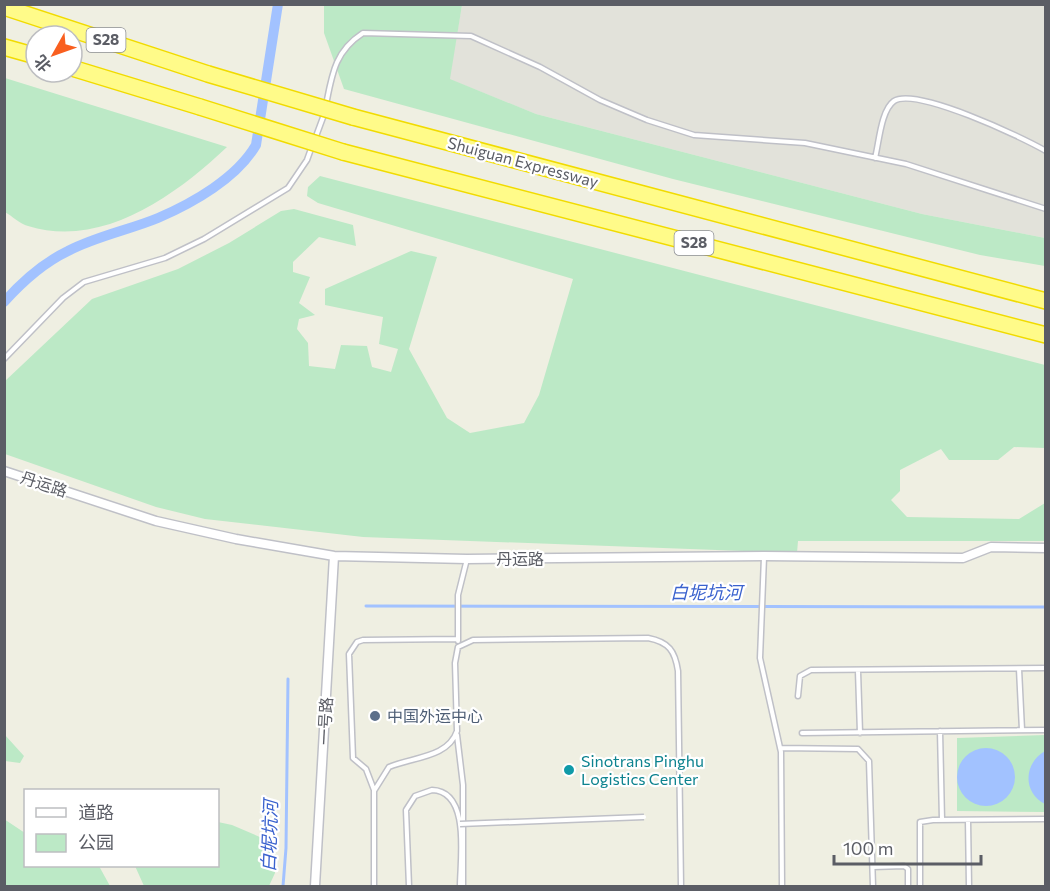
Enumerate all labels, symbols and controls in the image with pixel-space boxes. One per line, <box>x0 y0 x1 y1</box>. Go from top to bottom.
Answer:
north arrow <box>24 24 84 84</box>
road number: S28 <box>86 28 126 52</box>
text: 北 <box>30 52 55 76</box>
street label: Shuiguan Expressway <box>446 132 601 191</box>
road number: S28 <box>674 231 714 255</box>
street label: 丹运路 <box>18 467 70 500</box>
street label: 丹运路 <box>496 549 544 568</box>
water label: 白坭坑河 <box>670 581 745 603</box>
street label: 一号路 <box>314 697 335 745</box>
place label: 中国外运中心 <box>387 706 483 725</box>
marker: 中国外运中心 <box>368 709 382 723</box>
place label: Sinotrans Pinghu Logistics Center <box>581 751 704 788</box>
marker: Sinotrans Pinghu Logistics Center <box>562 763 576 777</box>
legend <box>24 789 219 867</box>
water label: 白坭坑河 <box>257 797 281 872</box>
text: 道路 <box>78 801 114 823</box>
scale bar <box>834 828 981 866</box>
text: 公园 <box>78 831 114 853</box>
text: 100 m <box>843 837 893 859</box>

